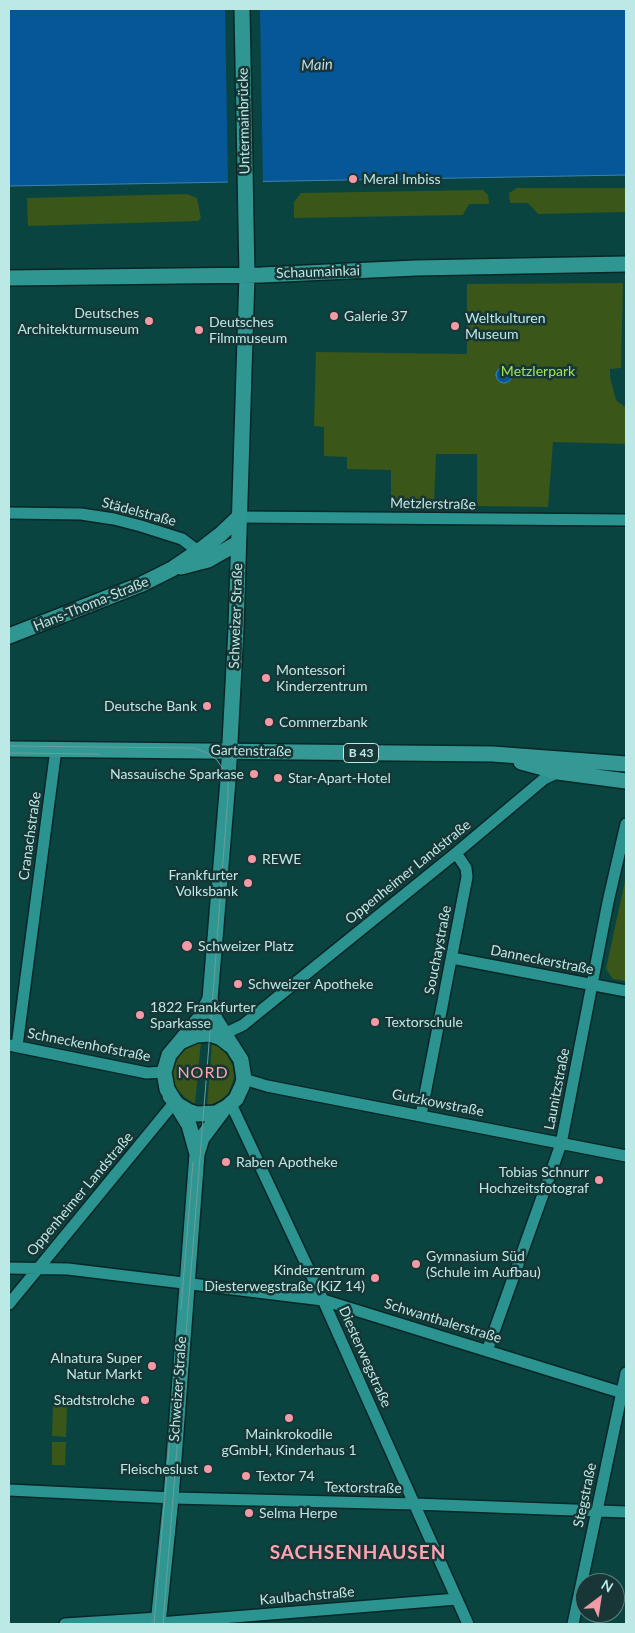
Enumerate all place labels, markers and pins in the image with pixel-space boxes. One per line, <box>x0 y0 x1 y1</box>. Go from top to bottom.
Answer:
place label: Meral Imbiss <box>363 171 441 187</box>
marker: Meral Imbiss <box>347 173 359 185</box>
place label: Deutsches Architekturmuseum <box>17 305 139 338</box>
place label: Galerie 37 <box>344 308 408 324</box>
marker: Galerie 37 <box>328 310 340 322</box>
place label: Weltkulturen Museum <box>465 310 545 342</box>
place label: Deutsches Filmmuseum <box>209 314 287 347</box>
marker: Deutsches Architekturmuseum <box>143 315 155 327</box>
marker: Weltkulturen Museum <box>449 320 461 332</box>
marker: Deutsches Filmmuseum <box>193 324 205 336</box>
place label: Montessori Kinderzentrum <box>276 662 368 694</box>
marker: Montessori Kinderzentrum <box>260 672 272 684</box>
place label: Deutsche Bank <box>104 698 197 714</box>
marker: Deutsche Bank <box>201 700 213 712</box>
place label: Commerzbank <box>279 714 368 730</box>
marker: Commerzbank <box>263 716 275 728</box>
place label: Nassauische Sparkase <box>110 766 244 782</box>
marker: Nassauische Sparkase <box>248 768 260 780</box>
place label: Star-Apart-Hotel <box>288 770 391 786</box>
marker: Star-Apart-Hotel <box>272 772 284 784</box>
place label: REWE <box>262 851 301 867</box>
marker: REWE <box>246 853 258 865</box>
place label: Frankfurter Volksbank <box>169 867 238 900</box>
marker: Frankfurter Volksbank <box>242 877 254 889</box>
place label: Schweizer Platz <box>198 938 294 954</box>
marker: Schweizer Platz <box>180 939 194 953</box>
place label: Schweizer Apotheke <box>248 976 373 992</box>
marker: Schweizer Apotheke <box>232 978 244 990</box>
place label: 1822 Frankfurter Sparkasse <box>150 999 256 1032</box>
marker: 1822 Frankfurter Sparkasse <box>134 1009 146 1021</box>
place label: Textorschule <box>385 1014 463 1030</box>
marker: Textorschule <box>369 1016 381 1028</box>
place label: Raben Apotheke <box>236 1154 338 1170</box>
marker: Raben Apotheke <box>220 1156 232 1168</box>
place label: Tobias Schnurr Hochzeitsfotograf <box>479 1164 589 1196</box>
marker: Tobias Schnurr Hochzeitsfotograf <box>593 1174 605 1186</box>
place label: Gymnasium Süd (Schule im Aufbau) <box>426 1248 541 1280</box>
marker: Gymnasium Süd (Schule im Aufbau) <box>410 1258 422 1270</box>
place label: Kinderzentrum Diesterwegstraße (KiZ 14) <box>204 1262 365 1294</box>
marker: Kinderzentrum Diesterwegstraße (KiZ 14) <box>369 1272 381 1284</box>
place label: Alnatura Super Natur Markt <box>51 1350 142 1382</box>
marker: Alnatura Super Natur Markt <box>146 1360 158 1372</box>
place label: Stadtstrolche <box>54 1392 135 1408</box>
marker: Stadtstrolche <box>139 1394 151 1406</box>
marker: Mainkrokodile gGmbH, Kinderhaus 1 <box>283 1412 295 1424</box>
place label: Mainkrokodile gGmbH, Kinderhaus 1 <box>221 1426 357 1458</box>
place label: Fleischeslust <box>120 1461 198 1477</box>
marker: Fleischeslust <box>202 1463 214 1475</box>
place label: Textor 74 <box>256 1468 315 1484</box>
marker: Textor 74 <box>240 1470 252 1482</box>
place label: Selma Herpe <box>259 1505 338 1521</box>
marker: Selma Herpe <box>243 1507 255 1519</box>

